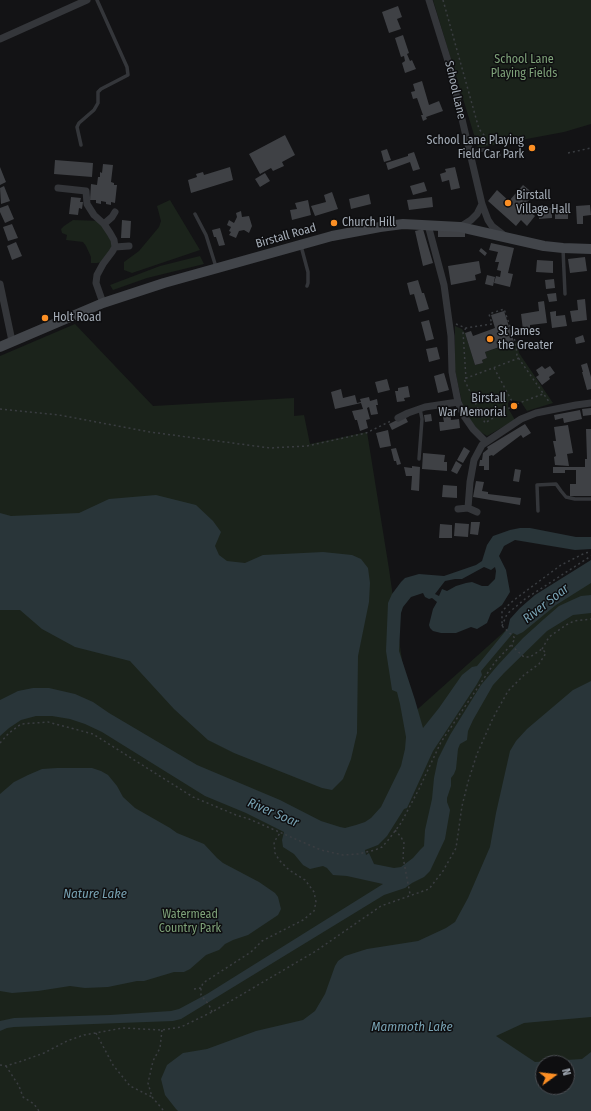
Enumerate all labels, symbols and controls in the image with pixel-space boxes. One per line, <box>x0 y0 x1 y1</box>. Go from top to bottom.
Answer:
park label: School Lane Playing Fields <box>491 53 557 81</box>
street label: School Lane <box>441 59 469 121</box>
place label: School Lane Playing Field Car Park <box>426 134 524 162</box>
marker: School Lane Playing Field Car Park <box>527 143 537 153</box>
place label: Birstall Village Hall <box>516 189 571 217</box>
marker: Birstall Village Hall <box>503 198 513 208</box>
place label: Church Hill <box>342 216 395 230</box>
marker: Church Hill <box>329 218 339 228</box>
street label: Birstall Road <box>254 220 318 252</box>
place label: Holt Road <box>53 311 101 325</box>
marker: Holt Road <box>40 313 50 323</box>
place label: St James the Greater <box>498 325 553 353</box>
marker: St James the Greater <box>485 334 495 344</box>
place label: Birstall War Memorial <box>438 392 506 420</box>
marker: Birstall War Memorial <box>509 401 519 411</box>
water label: River Soar <box>520 581 572 627</box>
water label: River Soar <box>245 795 301 831</box>
water label: Nature Lake <box>63 886 127 902</box>
park label: Watermead Country Park <box>159 908 221 936</box>
water label: Mammoth Lake <box>371 1019 453 1035</box>
north arrow <box>535 1055 575 1095</box>
text: N <box>559 1067 573 1077</box>

